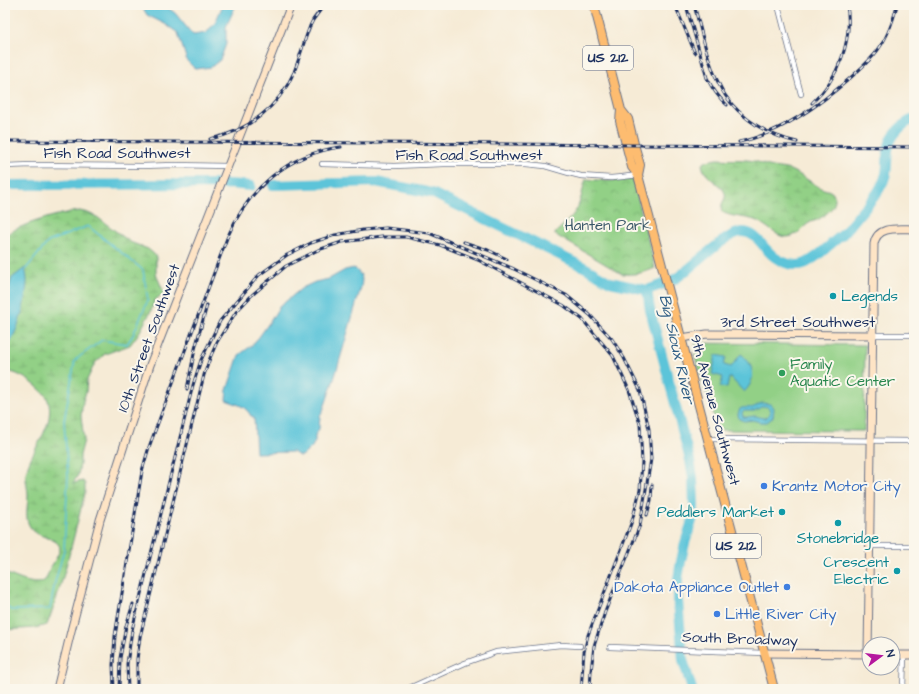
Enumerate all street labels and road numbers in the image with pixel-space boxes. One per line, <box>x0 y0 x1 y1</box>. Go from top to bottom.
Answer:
road number: US 212 <box>583 46 633 70</box>
street label: Fish Road Southwest <box>43 143 191 164</box>
street label: Fish Road Southwest <box>395 145 543 166</box>
street label: 10th Street Southwest <box>112 261 186 415</box>
street label: 3rd Street Southwest <box>721 312 875 333</box>
street label: 9th Avenue Southwest <box>685 332 745 488</box>
road number: US 212 <box>711 534 761 558</box>
street label: South Broadway <box>682 626 798 653</box>

